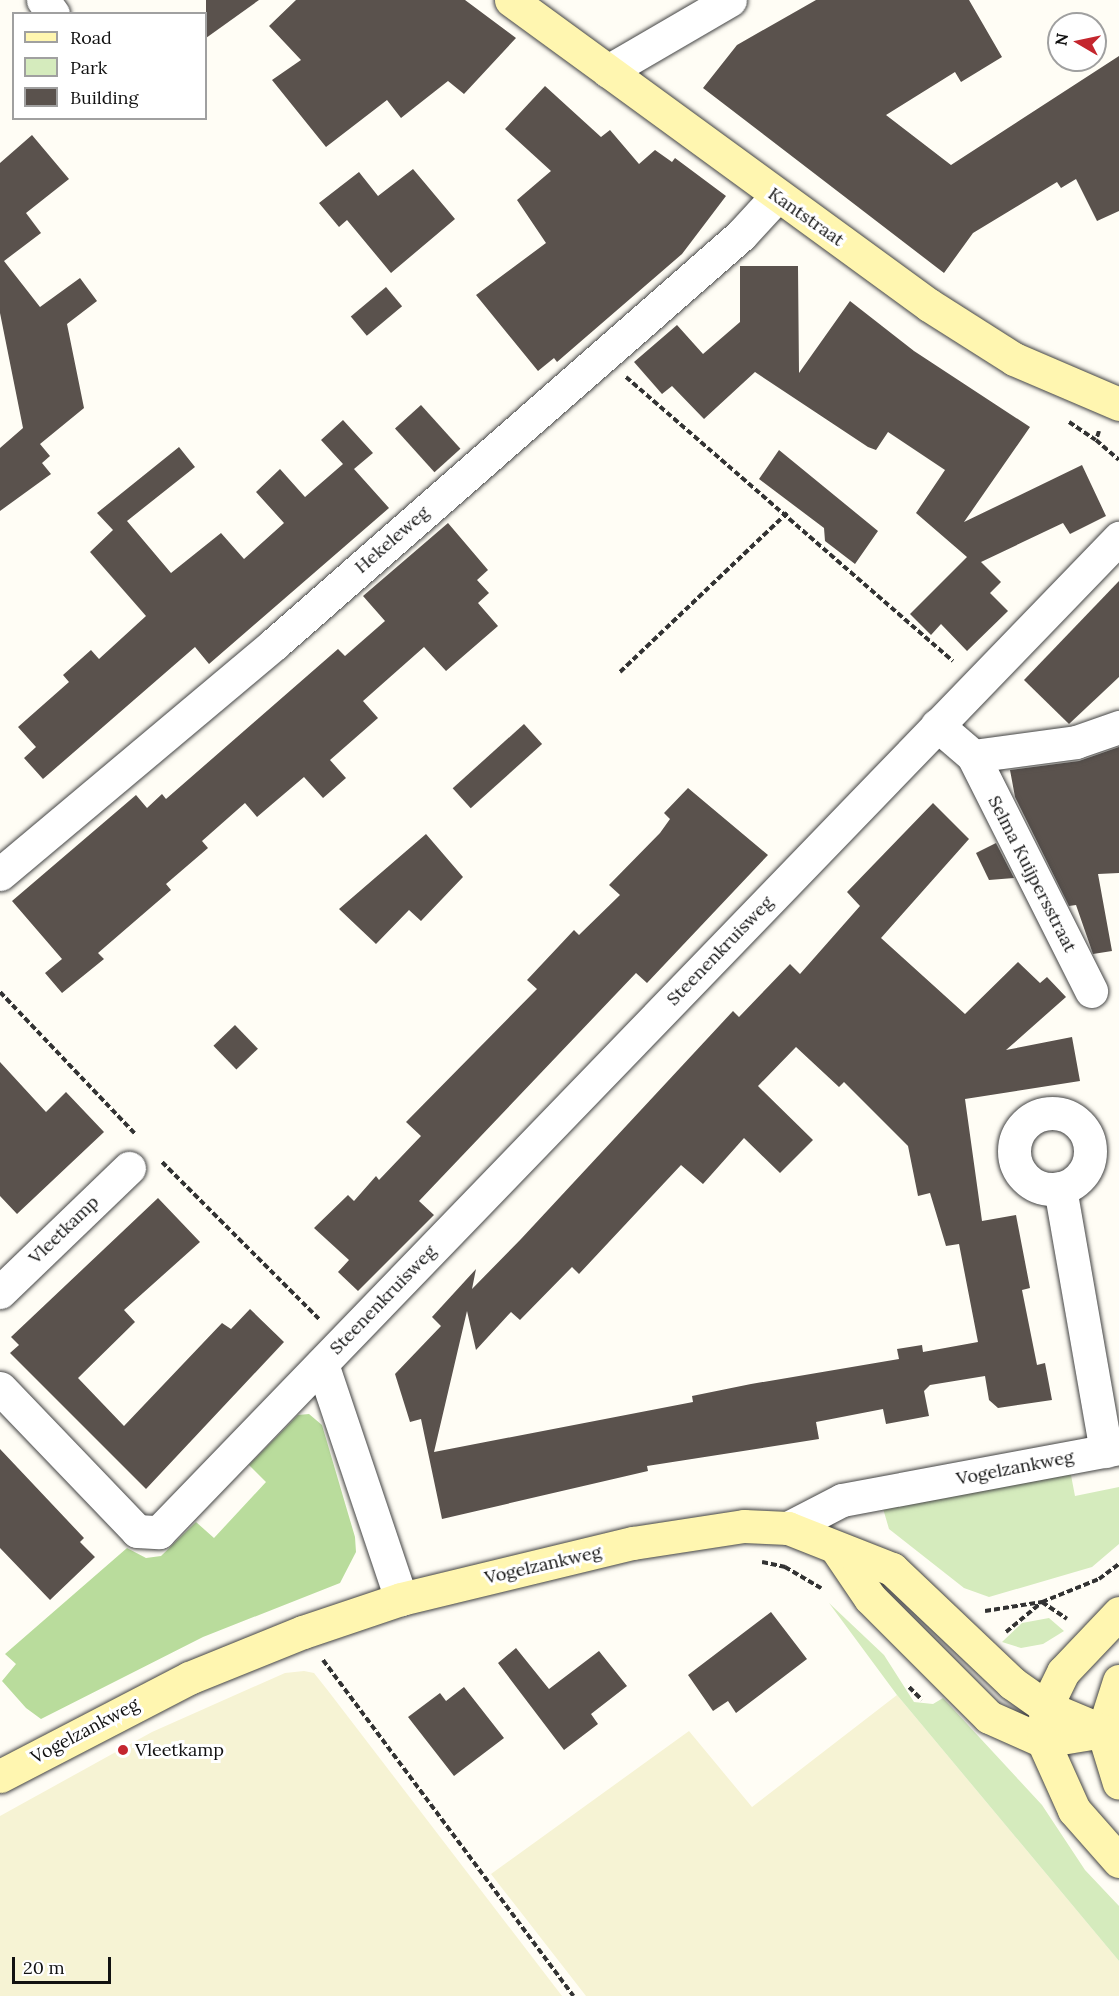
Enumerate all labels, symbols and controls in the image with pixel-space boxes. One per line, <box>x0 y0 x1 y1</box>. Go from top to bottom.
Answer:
legend <box>12 12 207 120</box>
north arrow <box>1047 12 1107 72</box>
text: Road <box>70 26 112 49</box>
text: N <box>1050 32 1072 47</box>
text: Park <box>70 56 107 79</box>
text: Building <box>70 86 138 109</box>
street label: Kantstraat <box>764 183 848 251</box>
street label: Hekeleweg <box>351 502 433 578</box>
street label: Selma Kuijpersstraat <box>983 792 1081 956</box>
street label: Steenenkruisweg <box>662 892 778 1010</box>
street label: Vleetkamp <box>24 1191 104 1269</box>
street label: Steenenkruisweg <box>325 1241 441 1359</box>
street label: Vogelzankweg <box>954 1446 1076 1490</box>
street label: Vogelzankweg <box>483 1541 603 1589</box>
street label: Vogelzankweg <box>27 1694 143 1768</box>
place label: Vleetkamp <box>135 1739 224 1761</box>
marker: Vleetkamp <box>116 1743 130 1757</box>
scale bar <box>15 1945 114 1983</box>
text: 20 m <box>23 1956 65 1979</box>

